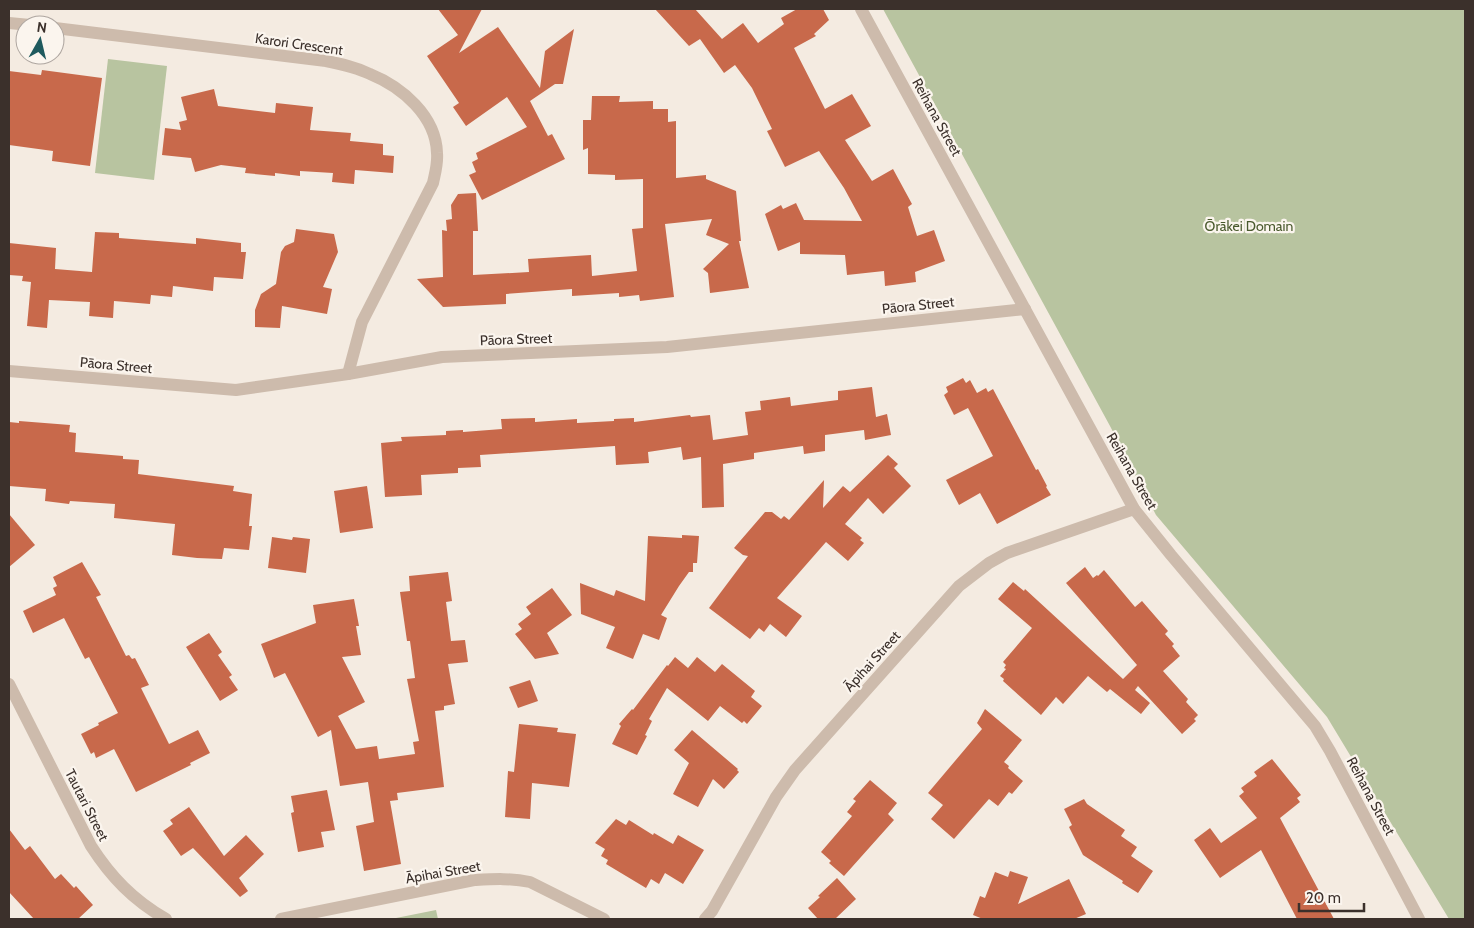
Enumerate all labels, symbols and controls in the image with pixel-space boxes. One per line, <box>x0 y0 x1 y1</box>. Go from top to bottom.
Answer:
north arrow <box>15 15 65 65</box>
text: N <box>36 18 48 37</box>
street label: Karori Crescent <box>254 29 344 59</box>
street label: Reihana Street <box>908 75 966 159</box>
park label: Ōrākei Domain <box>1205 217 1294 235</box>
street label: Pāora Street <box>881 292 955 318</box>
street label: Pāora Street <box>479 329 553 349</box>
street label: Pāora Street <box>79 353 153 377</box>
street label: Reihana Street <box>1103 429 1162 513</box>
street label: Āpihai Street <box>840 627 904 695</box>
street label: Reihana Street <box>1343 754 1399 839</box>
street label: Tautari Street <box>61 766 113 844</box>
street label: Āpihai Street <box>404 857 482 887</box>
scale bar <box>1299 880 1364 912</box>
text: 20 m <box>1306 889 1341 907</box>

